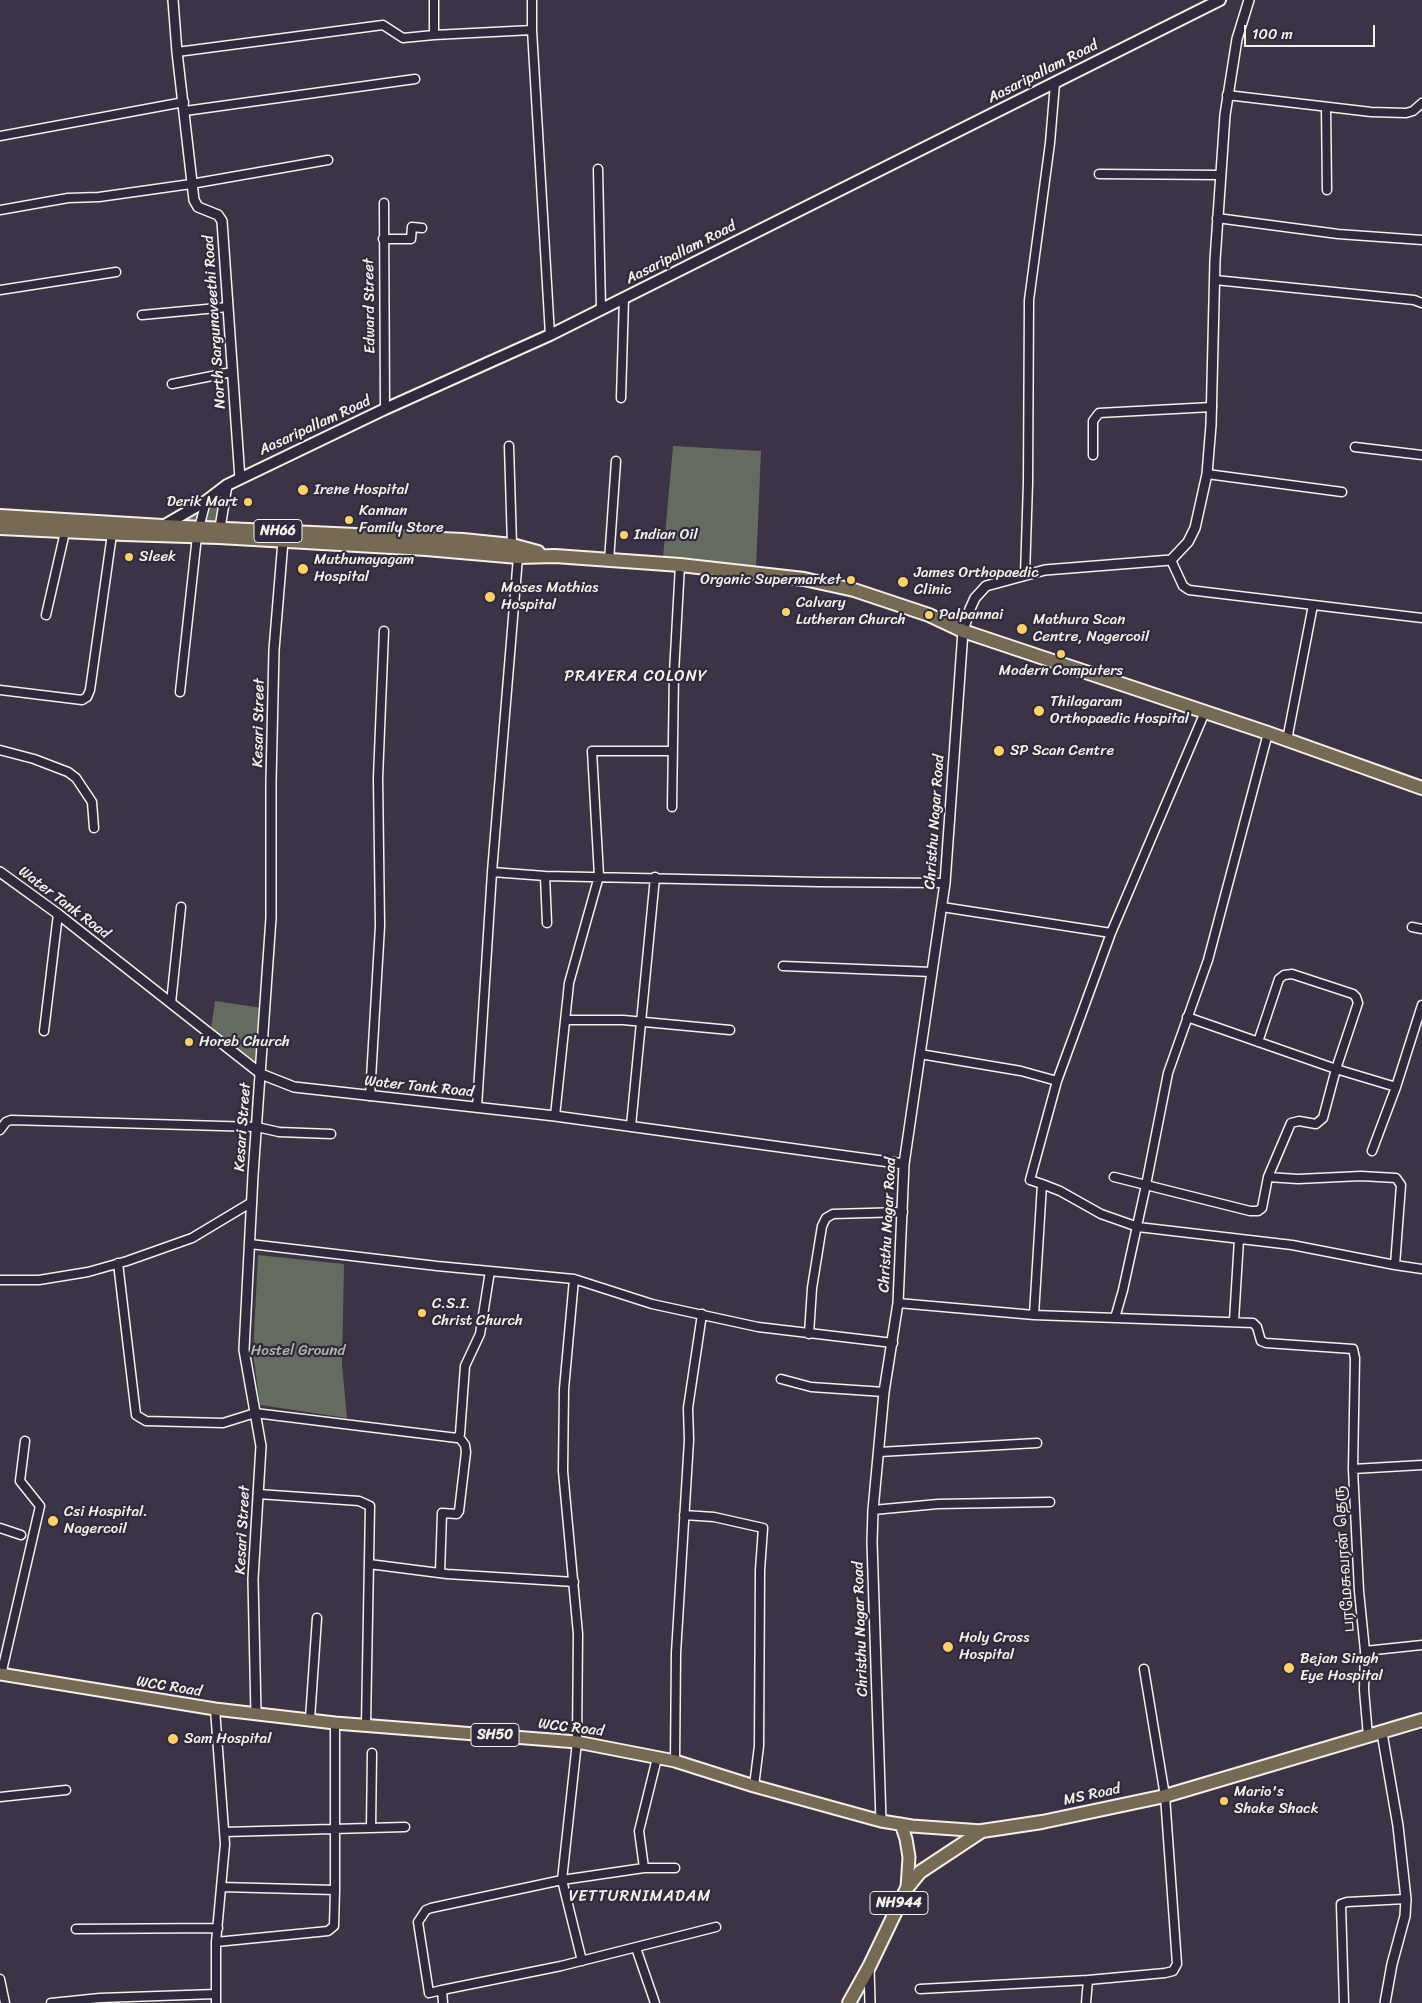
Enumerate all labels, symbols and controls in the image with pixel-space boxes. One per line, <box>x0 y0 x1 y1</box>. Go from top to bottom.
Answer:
scale bar <box>1247 15 1378 47</box>
text: 100 m <box>1252 21 1293 47</box>
street label: Aasaripallam Road <box>985 36 1101 108</box>
street label: Aasaripallam Road <box>623 217 739 289</box>
street label: North Sargunaveethi Road <box>200 235 230 409</box>
street label: Edward Street <box>360 258 380 354</box>
street label: Aasaripallam Road <box>256 392 374 460</box>
place label: Irene Hospital <box>314 481 409 499</box>
marker: Irene Hospital <box>296 483 310 497</box>
place label: Derik Mart <box>167 493 238 511</box>
marker: Derik Mart <box>242 496 254 508</box>
place label: Kannan Family Store <box>359 502 444 537</box>
marker: Kannan Family Store <box>343 514 355 526</box>
road number: NH66 <box>254 520 302 542</box>
place label: Indian Oil <box>634 526 698 544</box>
marker: Indian Oil <box>618 529 630 541</box>
place label: Sleek <box>139 548 176 566</box>
marker: Sleek <box>123 551 135 563</box>
place label: Muthunayagam Hospital <box>314 551 414 586</box>
marker: Muthunayagam Hospital <box>296 562 310 576</box>
place label: James Orthopaedic Clinic <box>914 564 1039 599</box>
place label: Organic Supermarket <box>700 571 841 589</box>
marker: Organic Supermarket <box>845 574 857 586</box>
marker: James Orthopaedic Clinic <box>896 575 910 589</box>
place label: Moses Mathias Hospital <box>501 579 598 614</box>
marker: Moses Mathias Hospital <box>483 590 497 604</box>
place label: Calvary Lutheran Church <box>796 594 906 629</box>
marker: Calvary Lutheran Church <box>780 606 792 618</box>
place label: Palpannai <box>939 606 1003 624</box>
marker: Palpannai <box>923 609 935 621</box>
place label: Mathura Scan Centre, Nagercoil <box>1033 611 1149 646</box>
marker: Mathura Scan Centre, Nagercoil <box>1015 622 1029 636</box>
marker: Modern Computers <box>1055 648 1067 660</box>
place label: Modern Computers <box>999 662 1123 680</box>
district label: PRAYERA COLONY <box>562 667 710 687</box>
street label: Kesari Street <box>249 678 269 768</box>
place label: Thilagaram Orthopaedic Hospital <box>1050 693 1189 728</box>
marker: Thilagaram Orthopaedic Hospital <box>1032 704 1046 718</box>
place label: SP Scan Centre <box>1010 742 1114 760</box>
marker: SP Scan Centre <box>992 744 1006 758</box>
street label: Christhu Nagar Road <box>921 754 949 890</box>
street label: Water Tank Road <box>15 863 113 943</box>
place label: Horeb Church <box>199 1033 290 1051</box>
marker: Horeb Church <box>183 1036 195 1048</box>
street label: Water Tank Road <box>363 1072 475 1102</box>
street label: Kesari Street <box>231 1082 255 1172</box>
street label: Christhu Nagar Road <box>875 1157 901 1293</box>
place label: C.S.I. Christ Church <box>432 1295 523 1330</box>
marker: C.S.I. Christ Church <box>416 1307 428 1319</box>
park label: Hostel Ground <box>251 1342 345 1360</box>
street label: Kesari Street <box>232 1485 254 1575</box>
street label: பரமேசுவரன் தெரு <box>1331 1485 1359 1633</box>
place label: Csi Hospital. Nagercoil <box>64 1503 148 1538</box>
marker: Csi Hospital. Nagercoil <box>46 1514 60 1528</box>
street label: Christhu Nagar Road <box>850 1561 872 1697</box>
place label: Holy Cross Hospital <box>959 1629 1029 1664</box>
marker: Holy Cross Hospital <box>941 1640 955 1654</box>
place label: Bejan Singh Eye Hospital <box>1300 1650 1383 1685</box>
marker: Bejan Singh Eye Hospital <box>1282 1661 1296 1675</box>
street label: WCC Road <box>135 1673 203 1701</box>
street label: WCC Road <box>537 1715 605 1741</box>
road number: SH50 <box>471 1724 519 1746</box>
place label: Sam Hospital <box>184 1730 271 1748</box>
marker: Sam Hospital <box>166 1732 180 1746</box>
street label: MS Road <box>1062 1780 1122 1810</box>
place label: Mario's Shake Shack <box>1234 1783 1319 1818</box>
marker: Mario's Shake Shack <box>1218 1795 1230 1807</box>
district label: VETTURNIMADAM <box>568 1887 712 1907</box>
road number: NH944 <box>870 1892 928 1915</box>

